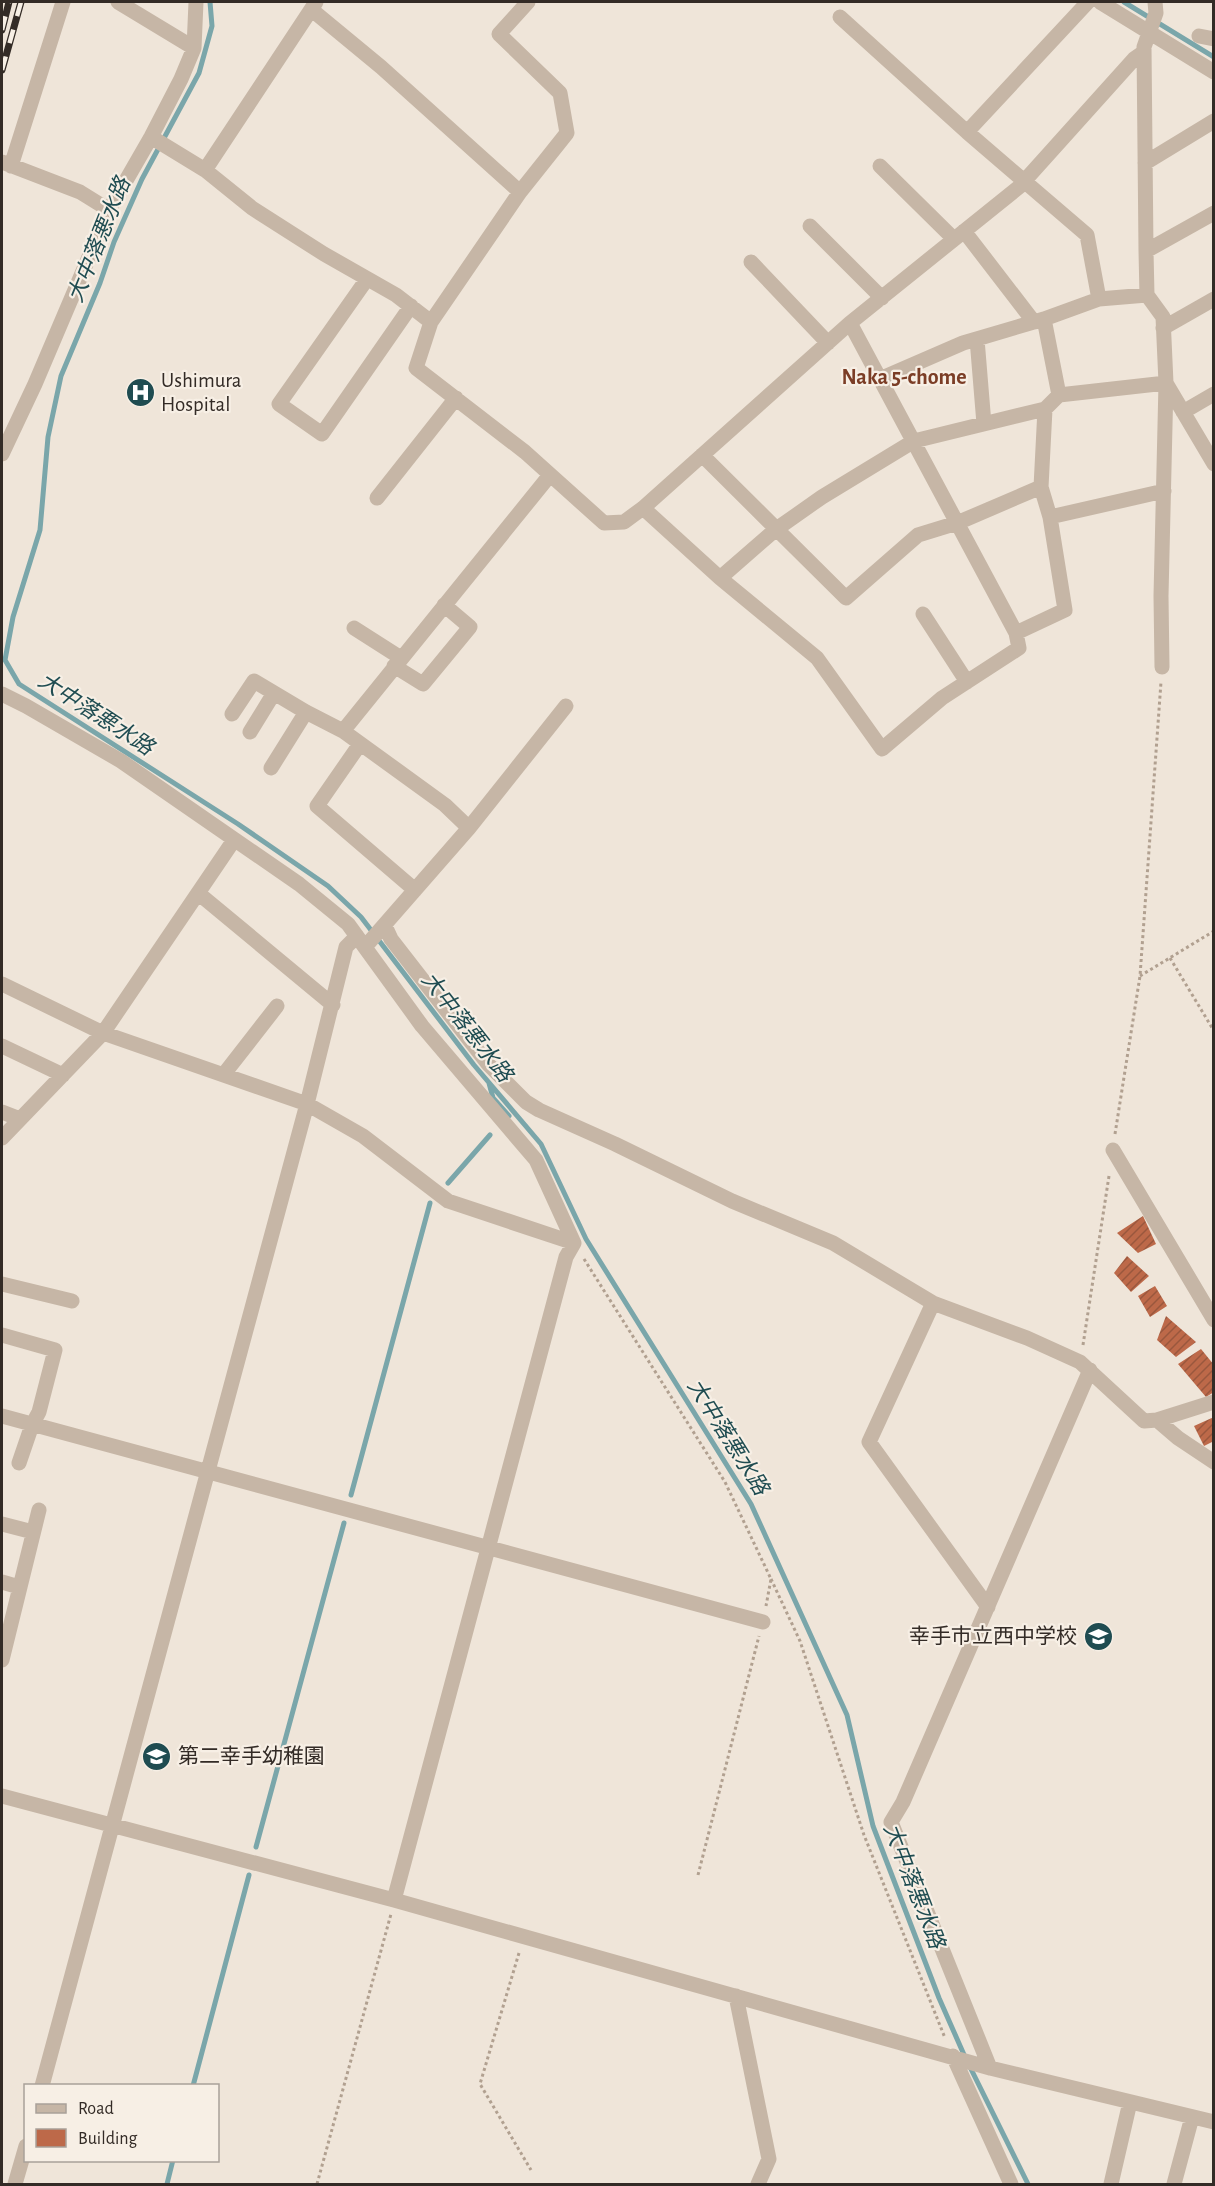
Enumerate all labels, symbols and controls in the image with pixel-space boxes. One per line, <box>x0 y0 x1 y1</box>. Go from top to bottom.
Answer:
water label: 大中落悪水路 <box>63 172 135 305</box>
district label: Naka 5-chome <box>841 366 967 388</box>
place label: Ushimura Hospital <box>161 370 242 415</box>
hospital icon: Ushimura Hospital <box>124 376 156 408</box>
water label: 大中落悪水路 <box>35 668 160 760</box>
water label: 大中落悪水路 <box>418 968 518 1087</box>
water label: 大中落悪水路 <box>684 1375 774 1500</box>
school or university icon: 幸手市立西中学校 <box>1082 1620 1114 1652</box>
place label: 幸手市立西中学校 <box>909 1625 1077 1647</box>
school or university icon: 第二幸手幼稚園 <box>141 1740 173 1772</box>
place label: 第二幸手幼稚園 <box>178 1745 325 1767</box>
water label: 大中落悪水路 <box>880 1820 950 1953</box>
legend <box>24 2084 219 2162</box>
text: Road <box>78 2100 114 2118</box>
text: Building <box>78 2130 138 2148</box>

